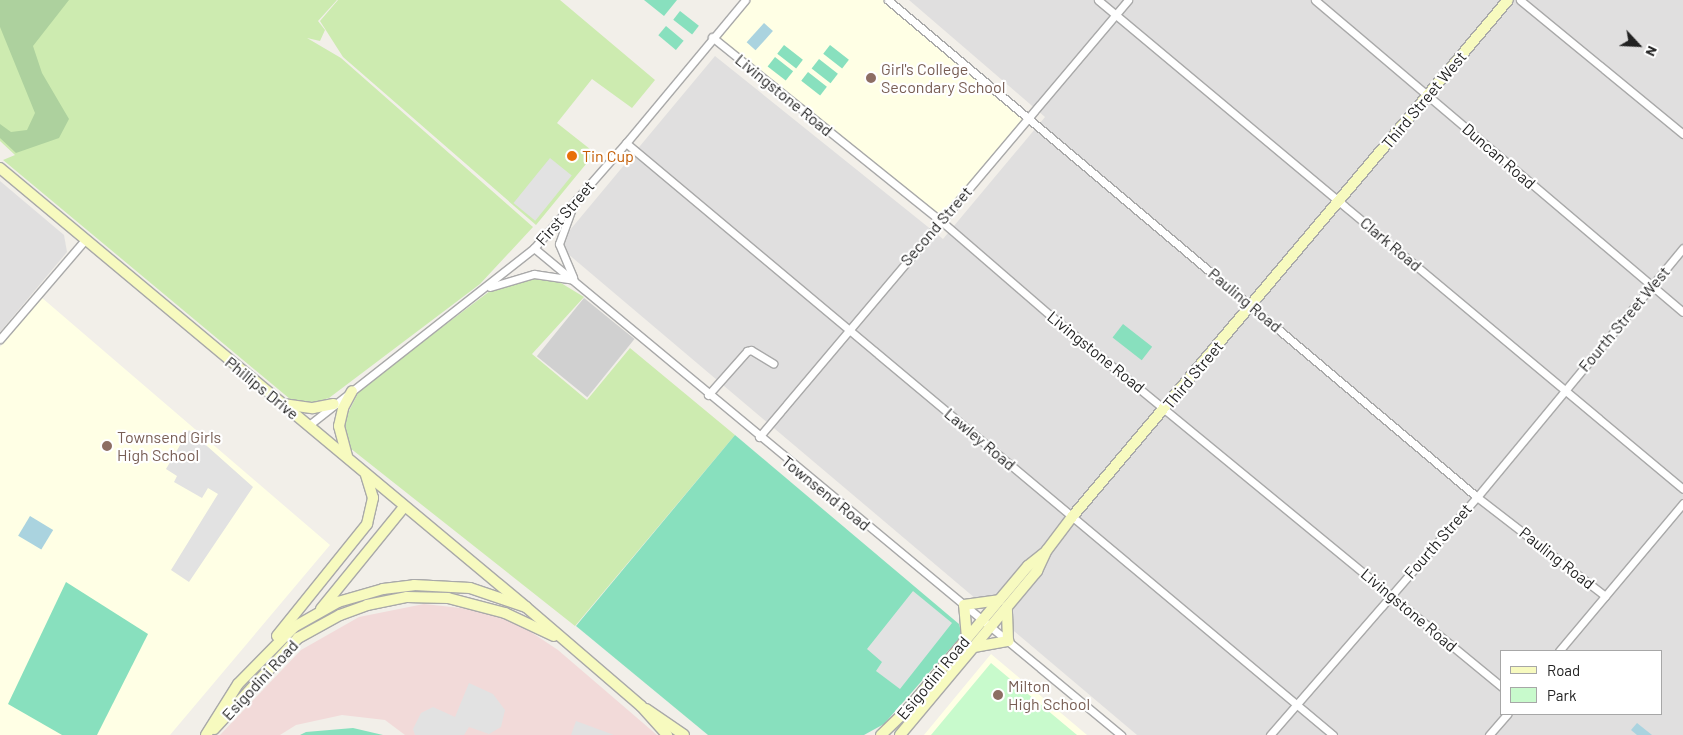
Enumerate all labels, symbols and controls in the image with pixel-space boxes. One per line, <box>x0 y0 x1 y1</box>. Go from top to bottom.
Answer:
north arrow <box>1613 20 1663 70</box>
text: N <box>1642 44 1662 59</box>
street label: Third Street West <box>1378 47 1470 153</box>
street label: Livingstone Road <box>732 50 836 140</box>
place label: Girl's College Secondary School <box>881 59 1005 97</box>
marker: Girl's College Secondary School <box>865 72 877 84</box>
street label: Duncan Road <box>1459 119 1539 193</box>
place label: Tin Cup <box>582 146 634 166</box>
marker: Tin Cup <box>566 150 578 162</box>
street label: First Street <box>532 177 598 249</box>
street label: Second Street <box>896 182 976 270</box>
street label: Clark Road <box>1356 213 1426 275</box>
street label: Fourth Street West <box>1574 262 1674 376</box>
street label: Pauling Road <box>1204 264 1286 336</box>
street label: Livingstone Road <box>1044 307 1148 397</box>
street label: Third Street <box>1159 337 1227 413</box>
street label: Phillips Drive <box>221 353 303 423</box>
street label: Lawley Road <box>941 404 1019 474</box>
place label: Townsend Girls High School <box>117 427 221 465</box>
marker: Townsend Girls High School <box>101 440 113 452</box>
street label: Townsend Road <box>778 451 874 535</box>
street label: Fourth Street <box>1400 500 1476 582</box>
street label: Pauling Road <box>1516 523 1598 593</box>
street label: Livingstone Road <box>1357 564 1461 656</box>
street label: Esigodini Road <box>893 632 973 724</box>
street label: Esigodini Road <box>218 636 302 724</box>
legend <box>1500 650 1663 715</box>
text: Road <box>1547 661 1580 679</box>
place label: Milton High School <box>1008 676 1090 714</box>
text: Park <box>1547 686 1576 704</box>
marker: Milton High School <box>992 689 1004 701</box>

